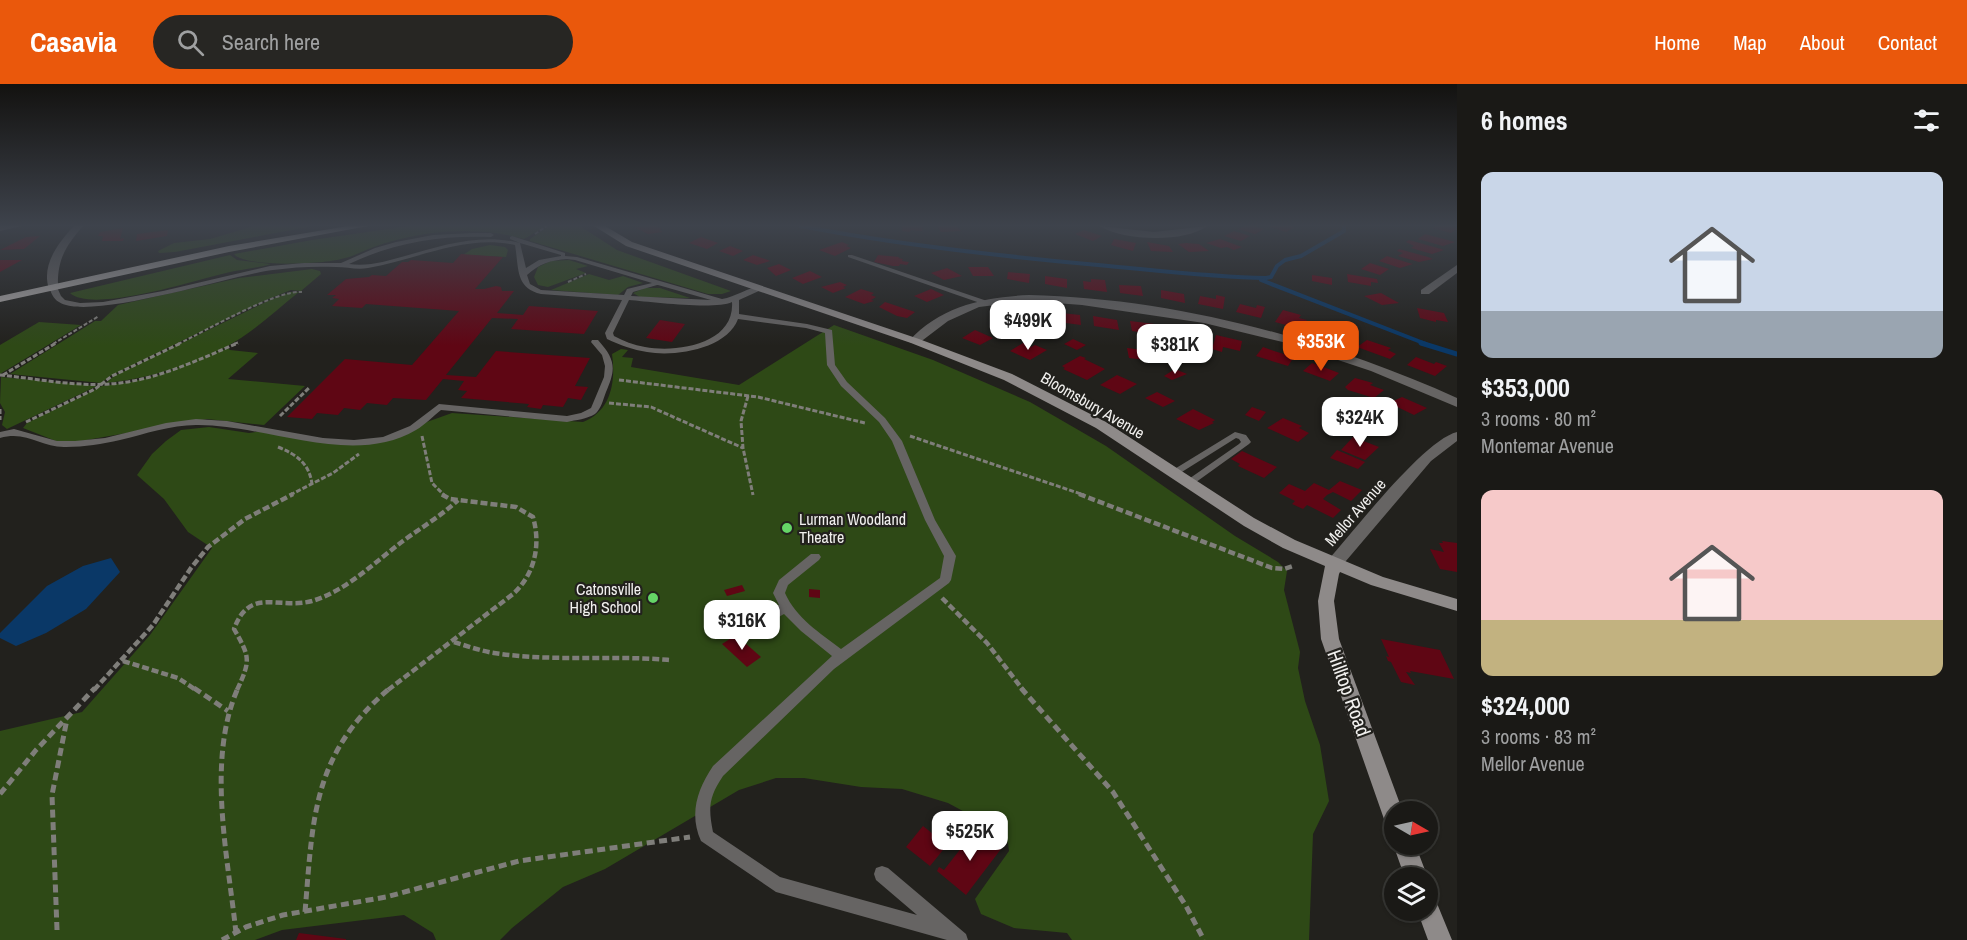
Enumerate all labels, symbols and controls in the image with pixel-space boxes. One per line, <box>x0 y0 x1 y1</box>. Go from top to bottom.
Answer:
search box <box>153 15 573 69</box>
text: Casavia <box>30 23 117 61</box>
icon: search <box>174 26 207 59</box>
text: Search here <box>222 27 320 57</box>
text: Home <box>1654 28 1700 57</box>
text: Map <box>1733 28 1767 57</box>
text: About <box>1800 28 1845 57</box>
text: Contact <box>1878 28 1937 57</box>
text: 6 homes <box>1481 103 1568 138</box>
icon: filters <box>1910 104 1943 137</box>
icon: home <box>1658 211 1766 319</box>
pin: $499K <box>986 300 1070 351</box>
text: $499K <box>1004 306 1052 333</box>
pin: $353K <box>1279 321 1363 372</box>
pin: $381K <box>1133 324 1217 375</box>
text: $353K <box>1297 327 1345 354</box>
text: $381K <box>1151 330 1199 357</box>
street label: Bloomsbury Avenue <box>1037 366 1149 444</box>
text: $353,000 <box>1481 370 1570 405</box>
pin: $324K <box>1318 397 1402 448</box>
text: $324K <box>1336 403 1384 430</box>
text: 3 rooms · 80 m² <box>1481 405 1596 432</box>
text: Montemar Avenue <box>1481 432 1614 459</box>
street label: Mellor Avenue <box>1319 473 1391 551</box>
place label: Lurman Woodland Theatre <box>799 508 906 548</box>
marker: Lurman Woodland Theatre <box>780 521 794 535</box>
icon: home <box>1658 529 1766 637</box>
place label: Catonsville High School <box>570 578 641 618</box>
marker: Catonsville High School <box>646 591 660 605</box>
pin: $316K <box>700 600 784 651</box>
text: $316K <box>718 606 766 633</box>
street label: Hilltop Road <box>1321 646 1378 740</box>
text: $324,000 <box>1481 688 1570 723</box>
text: 3 rooms · 83 m² <box>1481 723 1596 750</box>
text: Mellor Avenue <box>1481 750 1585 777</box>
north arrow <box>1384 801 1438 855</box>
map controls <box>1384 801 1438 921</box>
pin: $525K <box>928 811 1012 862</box>
text: $525K <box>946 817 994 844</box>
button: layers <box>1384 867 1438 921</box>

